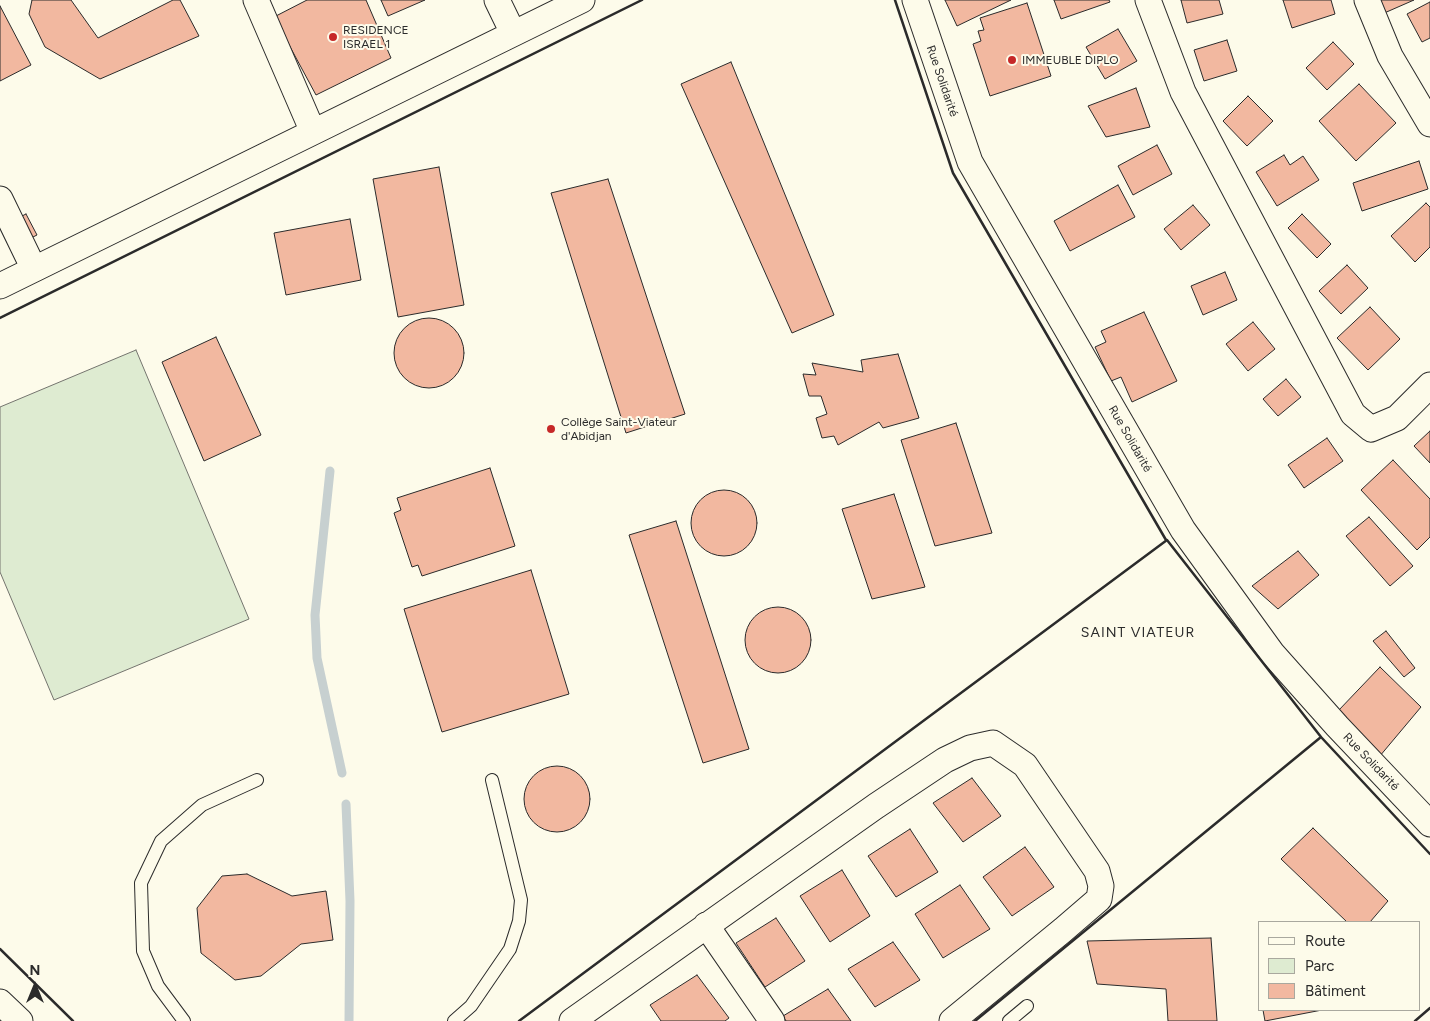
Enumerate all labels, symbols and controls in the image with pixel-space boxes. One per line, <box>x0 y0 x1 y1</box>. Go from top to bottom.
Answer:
place label: RESIDENCE ISRAEL 1 <box>343 23 409 51</box>
marker: RESIDENCE ISRAEL 1 <box>327 31 339 43</box>
street label: Rue Solidarité <box>923 43 961 119</box>
place label: IMMEUBLE DIPLO <box>1022 53 1119 67</box>
marker: IMMEUBLE DIPLO <box>1006 54 1018 66</box>
street label: Rue Solidarité <box>1105 403 1155 475</box>
place label: Collège Saint-Viateur d'Abidjan <box>561 415 677 443</box>
marker: Collège Saint-Viateur d'Abidjan <box>545 423 557 435</box>
district label: SAINT VIATEUR <box>1079 625 1197 641</box>
street label: Rue Solidarité <box>1340 730 1402 794</box>
legend <box>1258 921 1420 1011</box>
text: Route <box>1305 932 1345 950</box>
text: Parc <box>1305 957 1334 975</box>
north arrow <box>10 961 60 1011</box>
text: N <box>30 962 40 979</box>
text: Bâtiment <box>1305 982 1366 1000</box>

